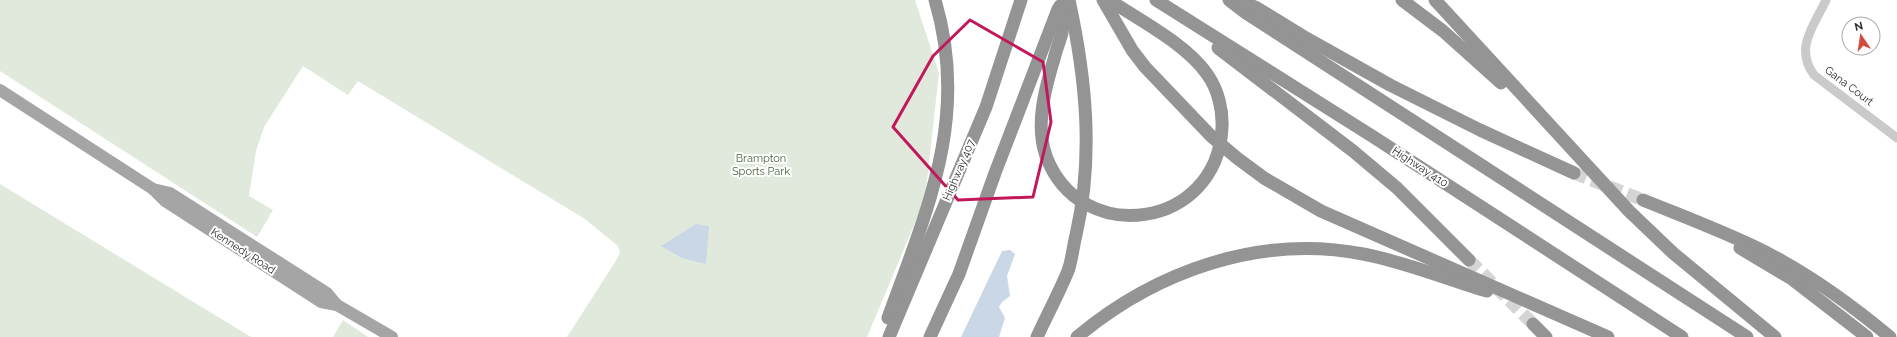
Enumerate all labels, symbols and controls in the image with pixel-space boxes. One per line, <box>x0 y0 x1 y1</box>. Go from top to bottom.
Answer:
north arrow <box>1841 16 1881 56</box>
text: N <box>1853 19 1864 34</box>
street label: Gana Court <box>1822 64 1876 109</box>
street label: Highway 407 <box>940 137 978 203</box>
street label: Highway 410 <box>1390 144 1451 190</box>
park label: Brampton Sports Park <box>732 152 790 178</box>
street label: Kennedy Road <box>208 225 278 277</box>

